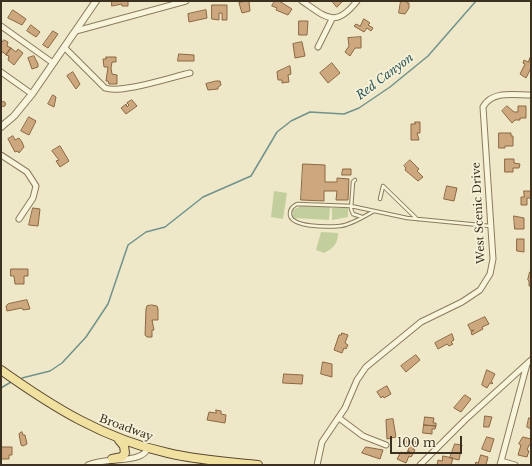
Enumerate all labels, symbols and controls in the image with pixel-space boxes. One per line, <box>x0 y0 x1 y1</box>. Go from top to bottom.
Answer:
water label: Red Canyon <box>354 51 416 103</box>
street label: West Scenic Drive <box>470 162 488 264</box>
street label: Broadway <box>97 412 155 444</box>
scale bar <box>392 428 464 454</box>
text: 100 m <box>397 435 436 450</box>

